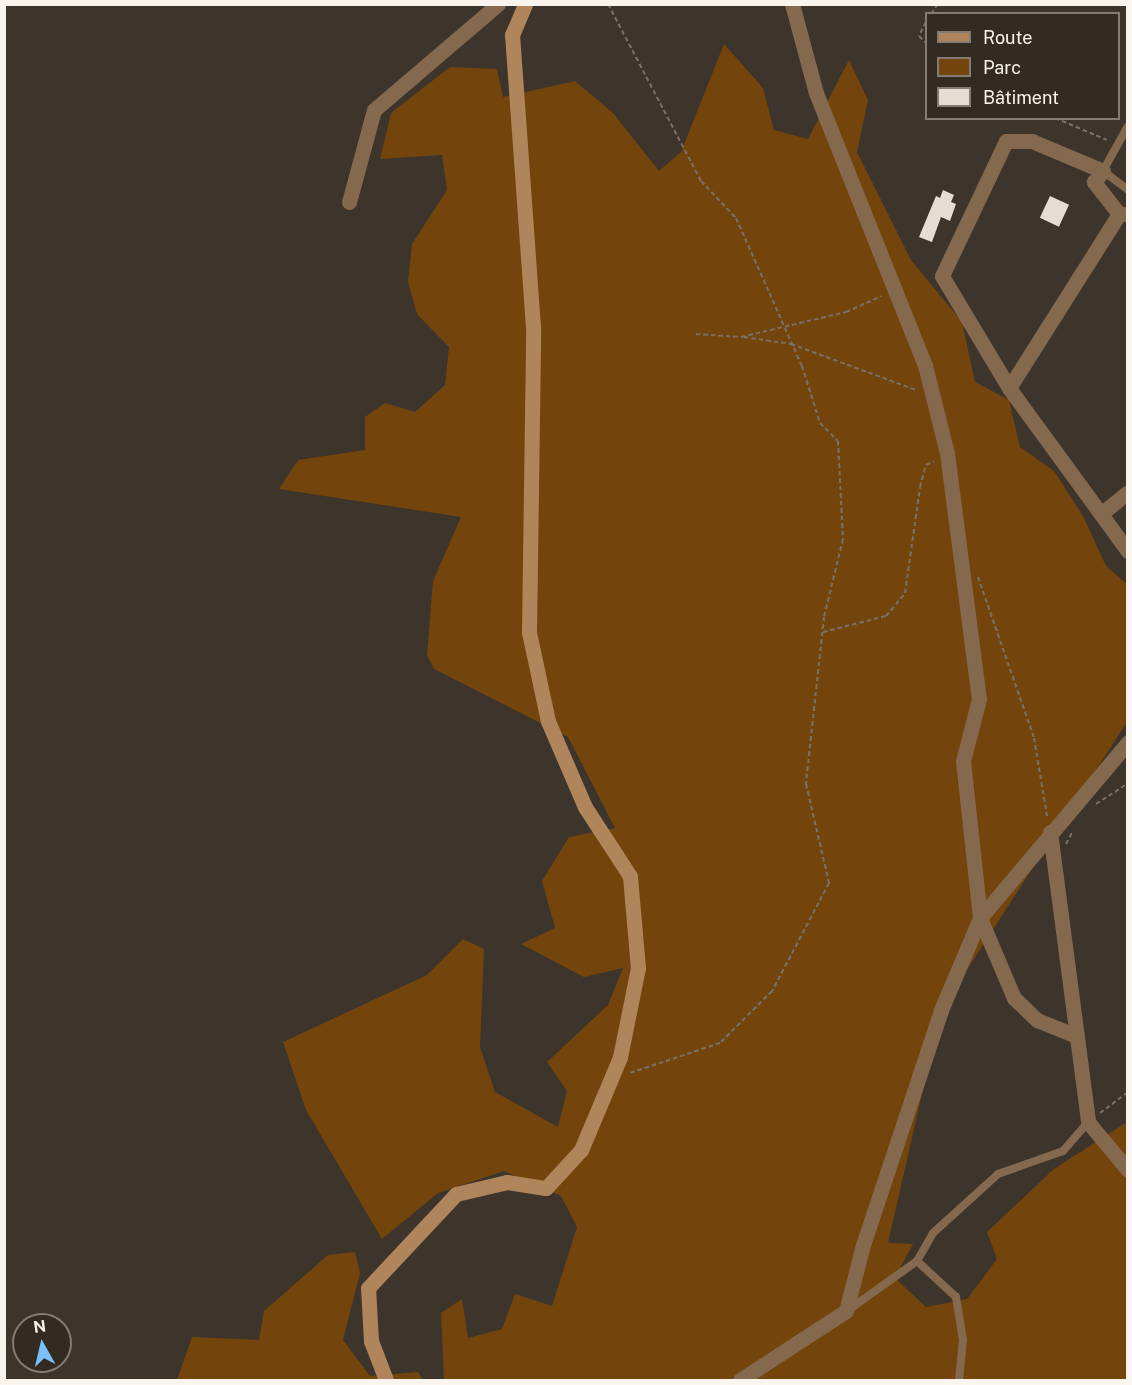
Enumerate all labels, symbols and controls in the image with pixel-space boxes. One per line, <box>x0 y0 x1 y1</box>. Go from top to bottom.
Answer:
legend <box>925 12 1120 120</box>
text: Route <box>983 27 1032 48</box>
text: Parc <box>983 57 1021 78</box>
text: Bâtiment <box>983 87 1059 108</box>
north arrow <box>12 1313 72 1373</box>
text: N <box>32 1316 47 1337</box>

